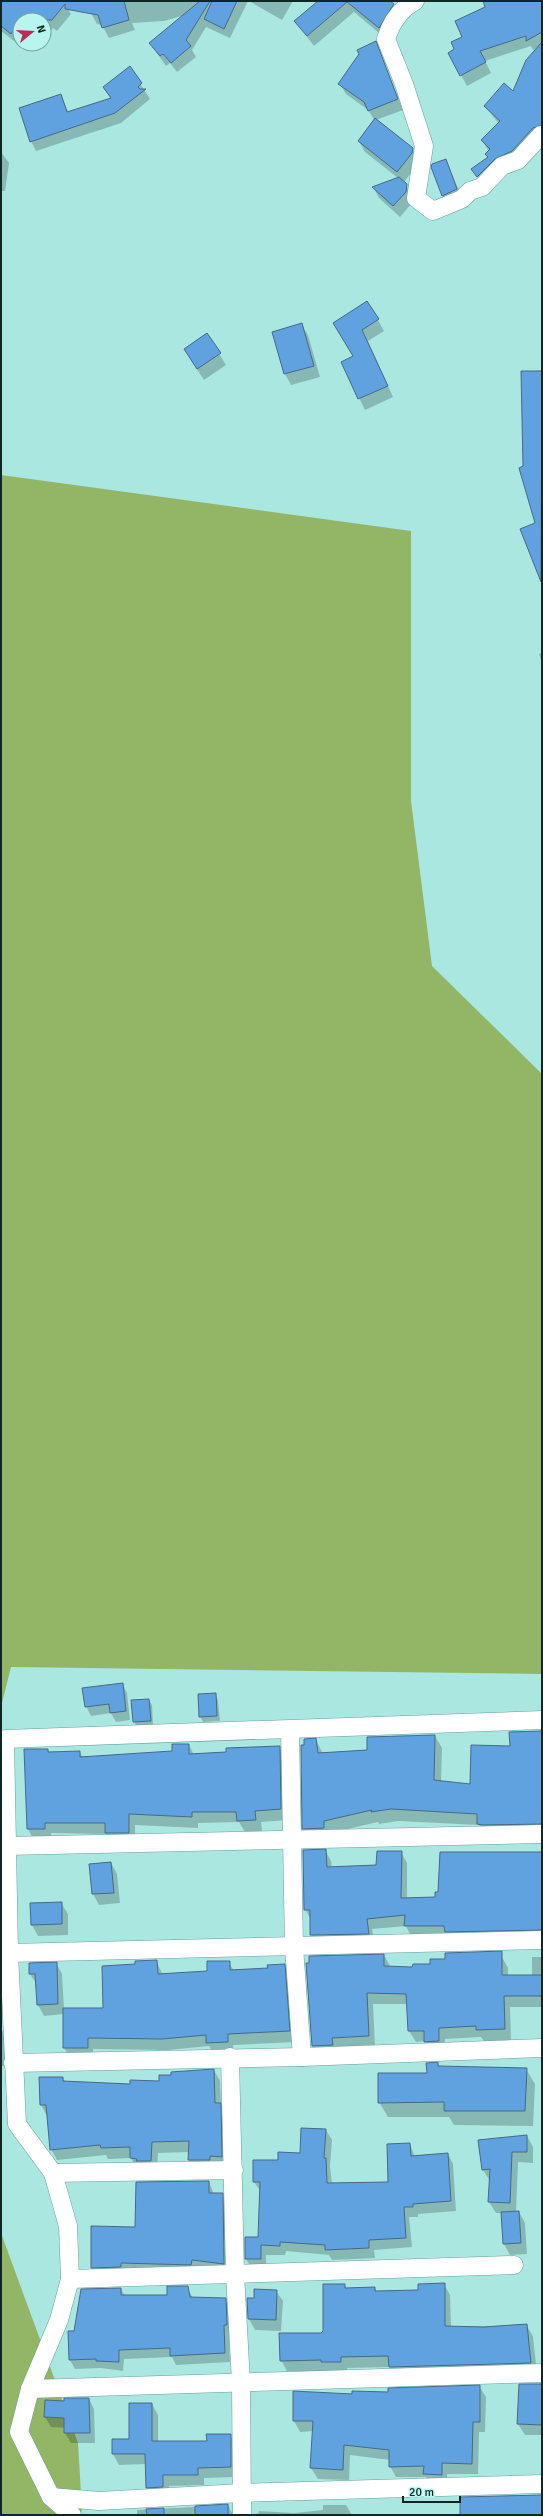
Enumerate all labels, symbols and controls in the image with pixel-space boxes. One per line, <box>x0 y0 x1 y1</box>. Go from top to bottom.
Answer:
north arrow <box>12 12 52 52</box>
text: N <box>34 23 48 35</box>
scale bar <box>403 2478 460 2504</box>
text: 20 m <box>409 2485 434 2500</box>

